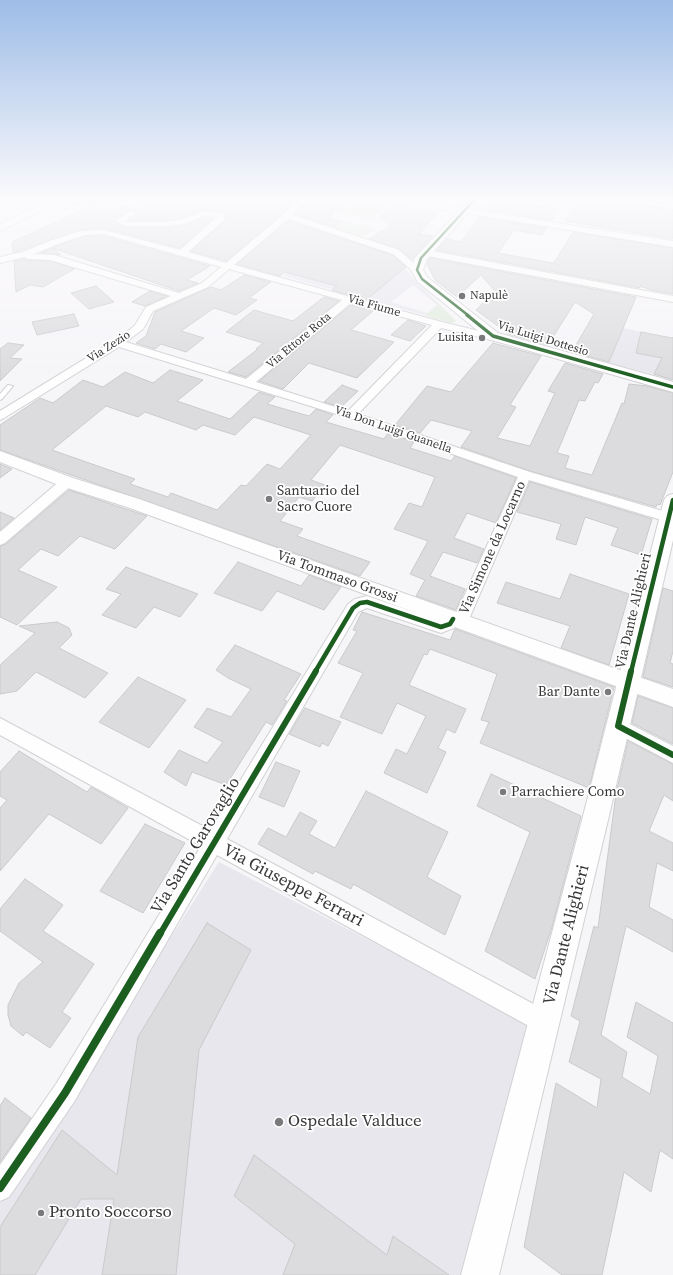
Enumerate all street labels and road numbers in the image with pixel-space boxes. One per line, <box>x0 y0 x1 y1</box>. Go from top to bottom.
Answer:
street label: Via Fiume <box>346 292 402 320</box>
street label: Via Ettore Rota <box>264 310 334 372</box>
street label: Via Luigi Dottesio <box>496 318 590 360</box>
street label: Via Zezio <box>85 328 133 366</box>
street label: Via Don Luigi Guanella <box>332 403 454 457</box>
street label: Via Simone da Locarno <box>456 479 530 617</box>
street label: Via Tommaso Grossi <box>274 547 400 607</box>
street label: Via Dante Alighieri <box>612 551 656 671</box>
street label: Via Santo Garovaglio <box>147 774 245 918</box>
street label: Via Giuseppe Ferrari <box>219 840 367 932</box>
street label: Via Dante Alighieri <box>540 863 594 1007</box>

